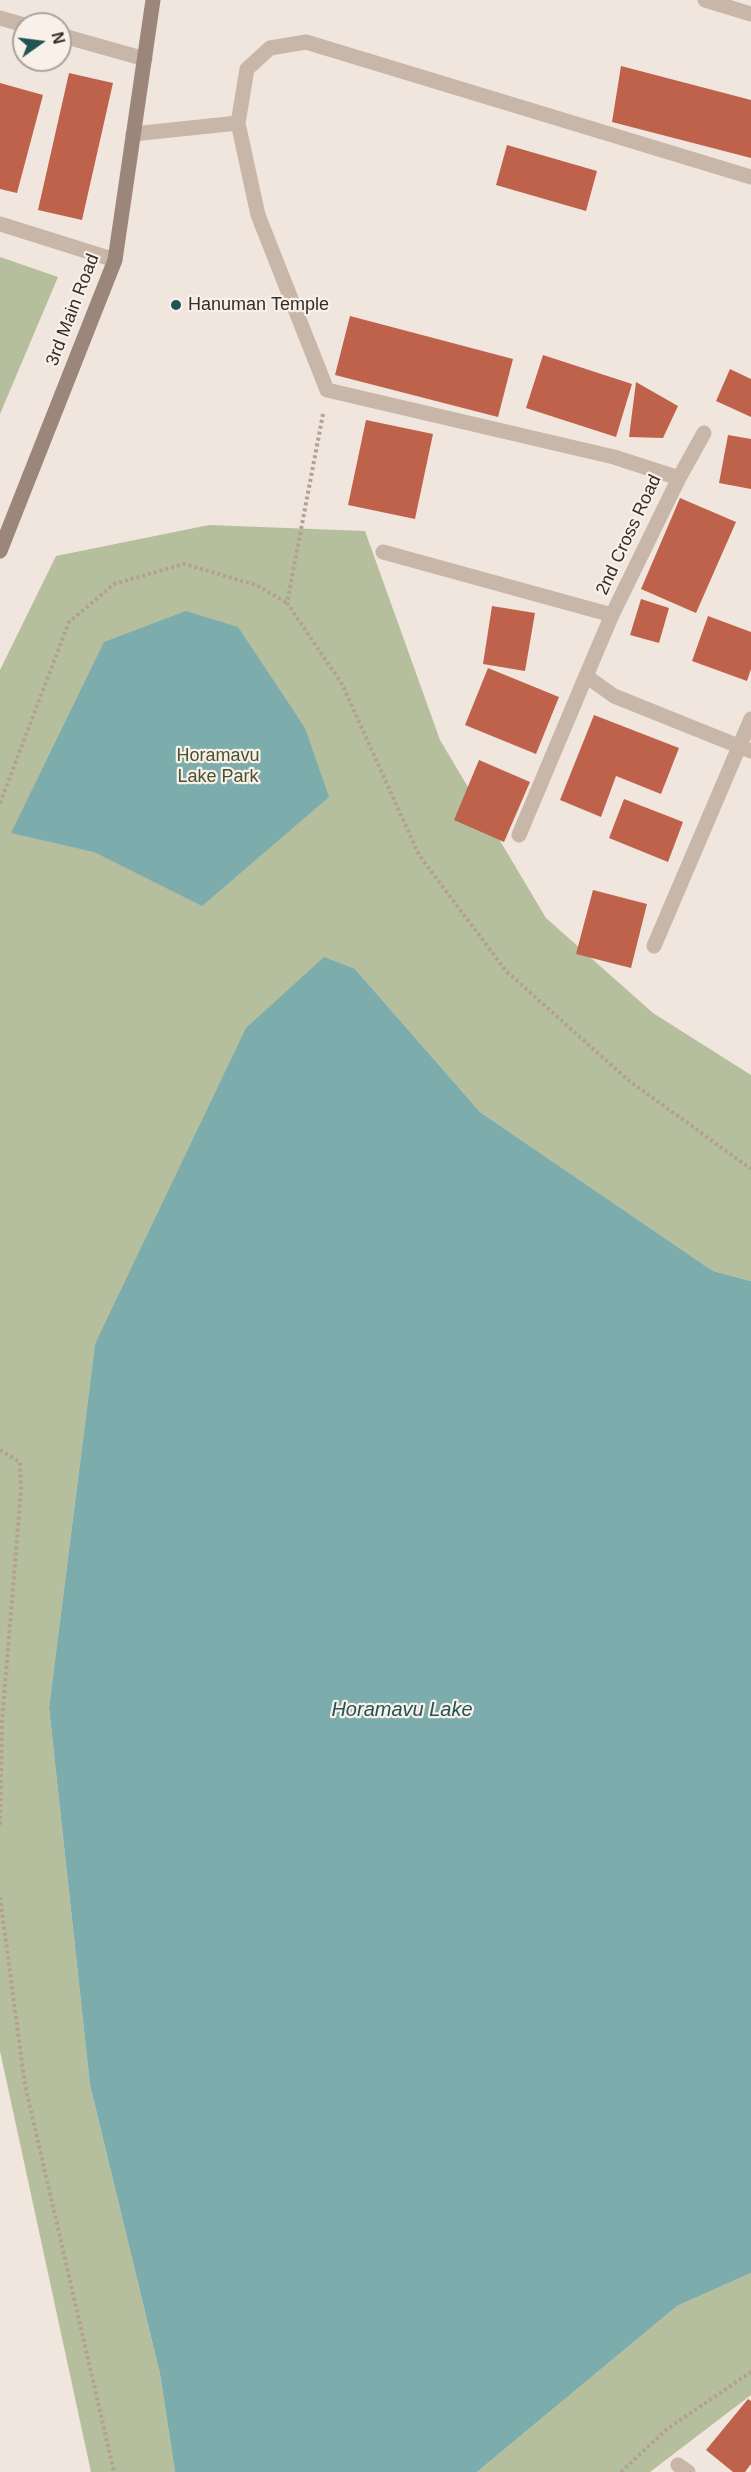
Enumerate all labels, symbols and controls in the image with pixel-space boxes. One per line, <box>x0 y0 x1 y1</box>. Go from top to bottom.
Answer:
north arrow <box>12 12 72 72</box>
text: N <box>48 30 68 46</box>
street label: 3rd Main Road <box>42 251 104 369</box>
place label: Hanuman Temple <box>188 294 329 316</box>
marker: Hanuman Temple <box>169 298 183 312</box>
street label: 2nd Cross Road <box>592 471 666 599</box>
park label: Horamavu Lake Park <box>176 745 260 788</box>
water label: Horamavu Lake <box>331 1698 473 1722</box>

